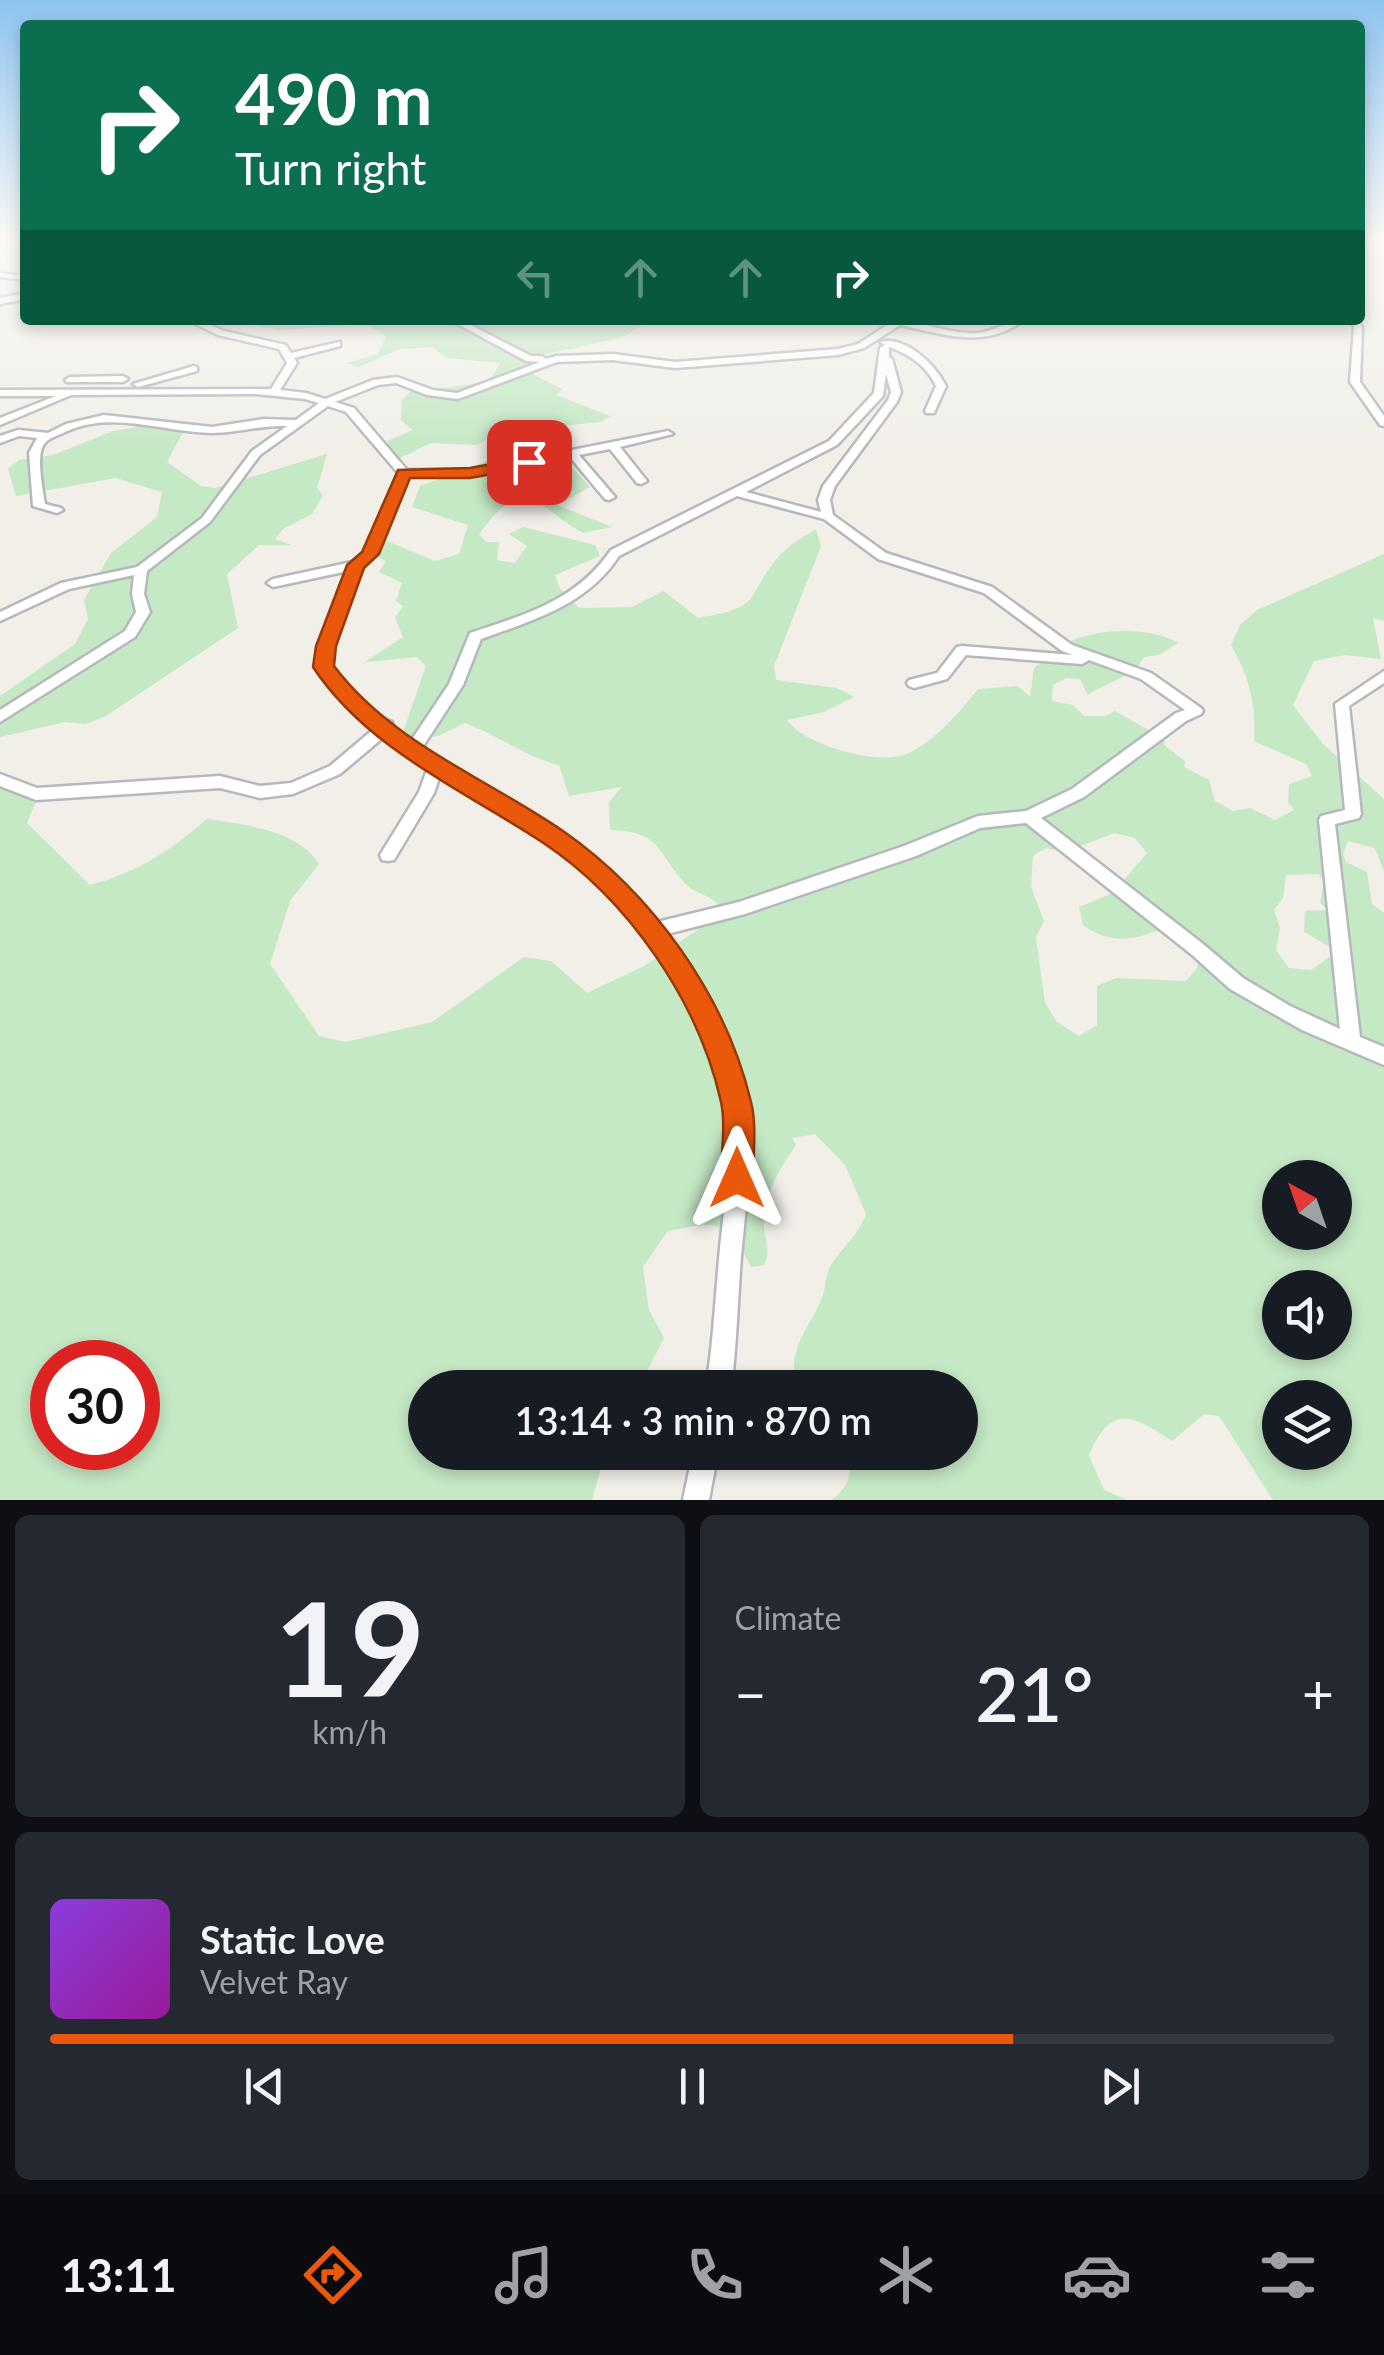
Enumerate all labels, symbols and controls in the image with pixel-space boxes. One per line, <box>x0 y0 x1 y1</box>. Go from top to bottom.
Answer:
text: 490 m <box>235 56 432 140</box>
icon: right <box>70 60 200 190</box>
text: Turn right <box>235 141 426 195</box>
icon: left <box>508 250 563 305</box>
icon: ahead <box>613 250 668 305</box>
icon: ahead <box>718 250 773 305</box>
icon: right <box>823 250 878 305</box>
pin <box>487 420 572 505</box>
icon: arrive <box>502 435 557 490</box>
position arrow <box>685 1126 789 1230</box>
north arrow <box>1262 1160 1352 1250</box>
map controls <box>1262 1160 1352 1470</box>
button: sound <box>1262 1270 1352 1360</box>
speed limit sign: 30 <box>30 1340 160 1470</box>
button: layers <box>1262 1380 1352 1470</box>
text: 13:14 · 3 min · 870 m <box>515 1397 871 1443</box>
text: 19 <box>274 1569 425 1725</box>
text: Climate <box>735 1598 841 1637</box>
text: 21° <box>975 1648 1093 1738</box>
text: − <box>735 1660 766 1726</box>
text: + <box>1302 1660 1334 1726</box>
text: km/h <box>312 1712 387 1751</box>
text: Static Love <box>200 1916 385 1962</box>
text: Velvet Ray <box>200 1962 348 2001</box>
icon: previous <box>237 2059 292 2114</box>
icon: pause <box>665 2059 720 2114</box>
icon: next <box>1093 2059 1148 2114</box>
icon: directions <box>298 2240 368 2310</box>
icon: music <box>489 2240 559 2310</box>
icon: phone <box>680 2240 750 2310</box>
icon: climate <box>871 2240 941 2310</box>
icon: car <box>1062 2240 1132 2310</box>
icon: filters <box>1253 2240 1323 2310</box>
text: 13:11 <box>61 2248 177 2302</box>

